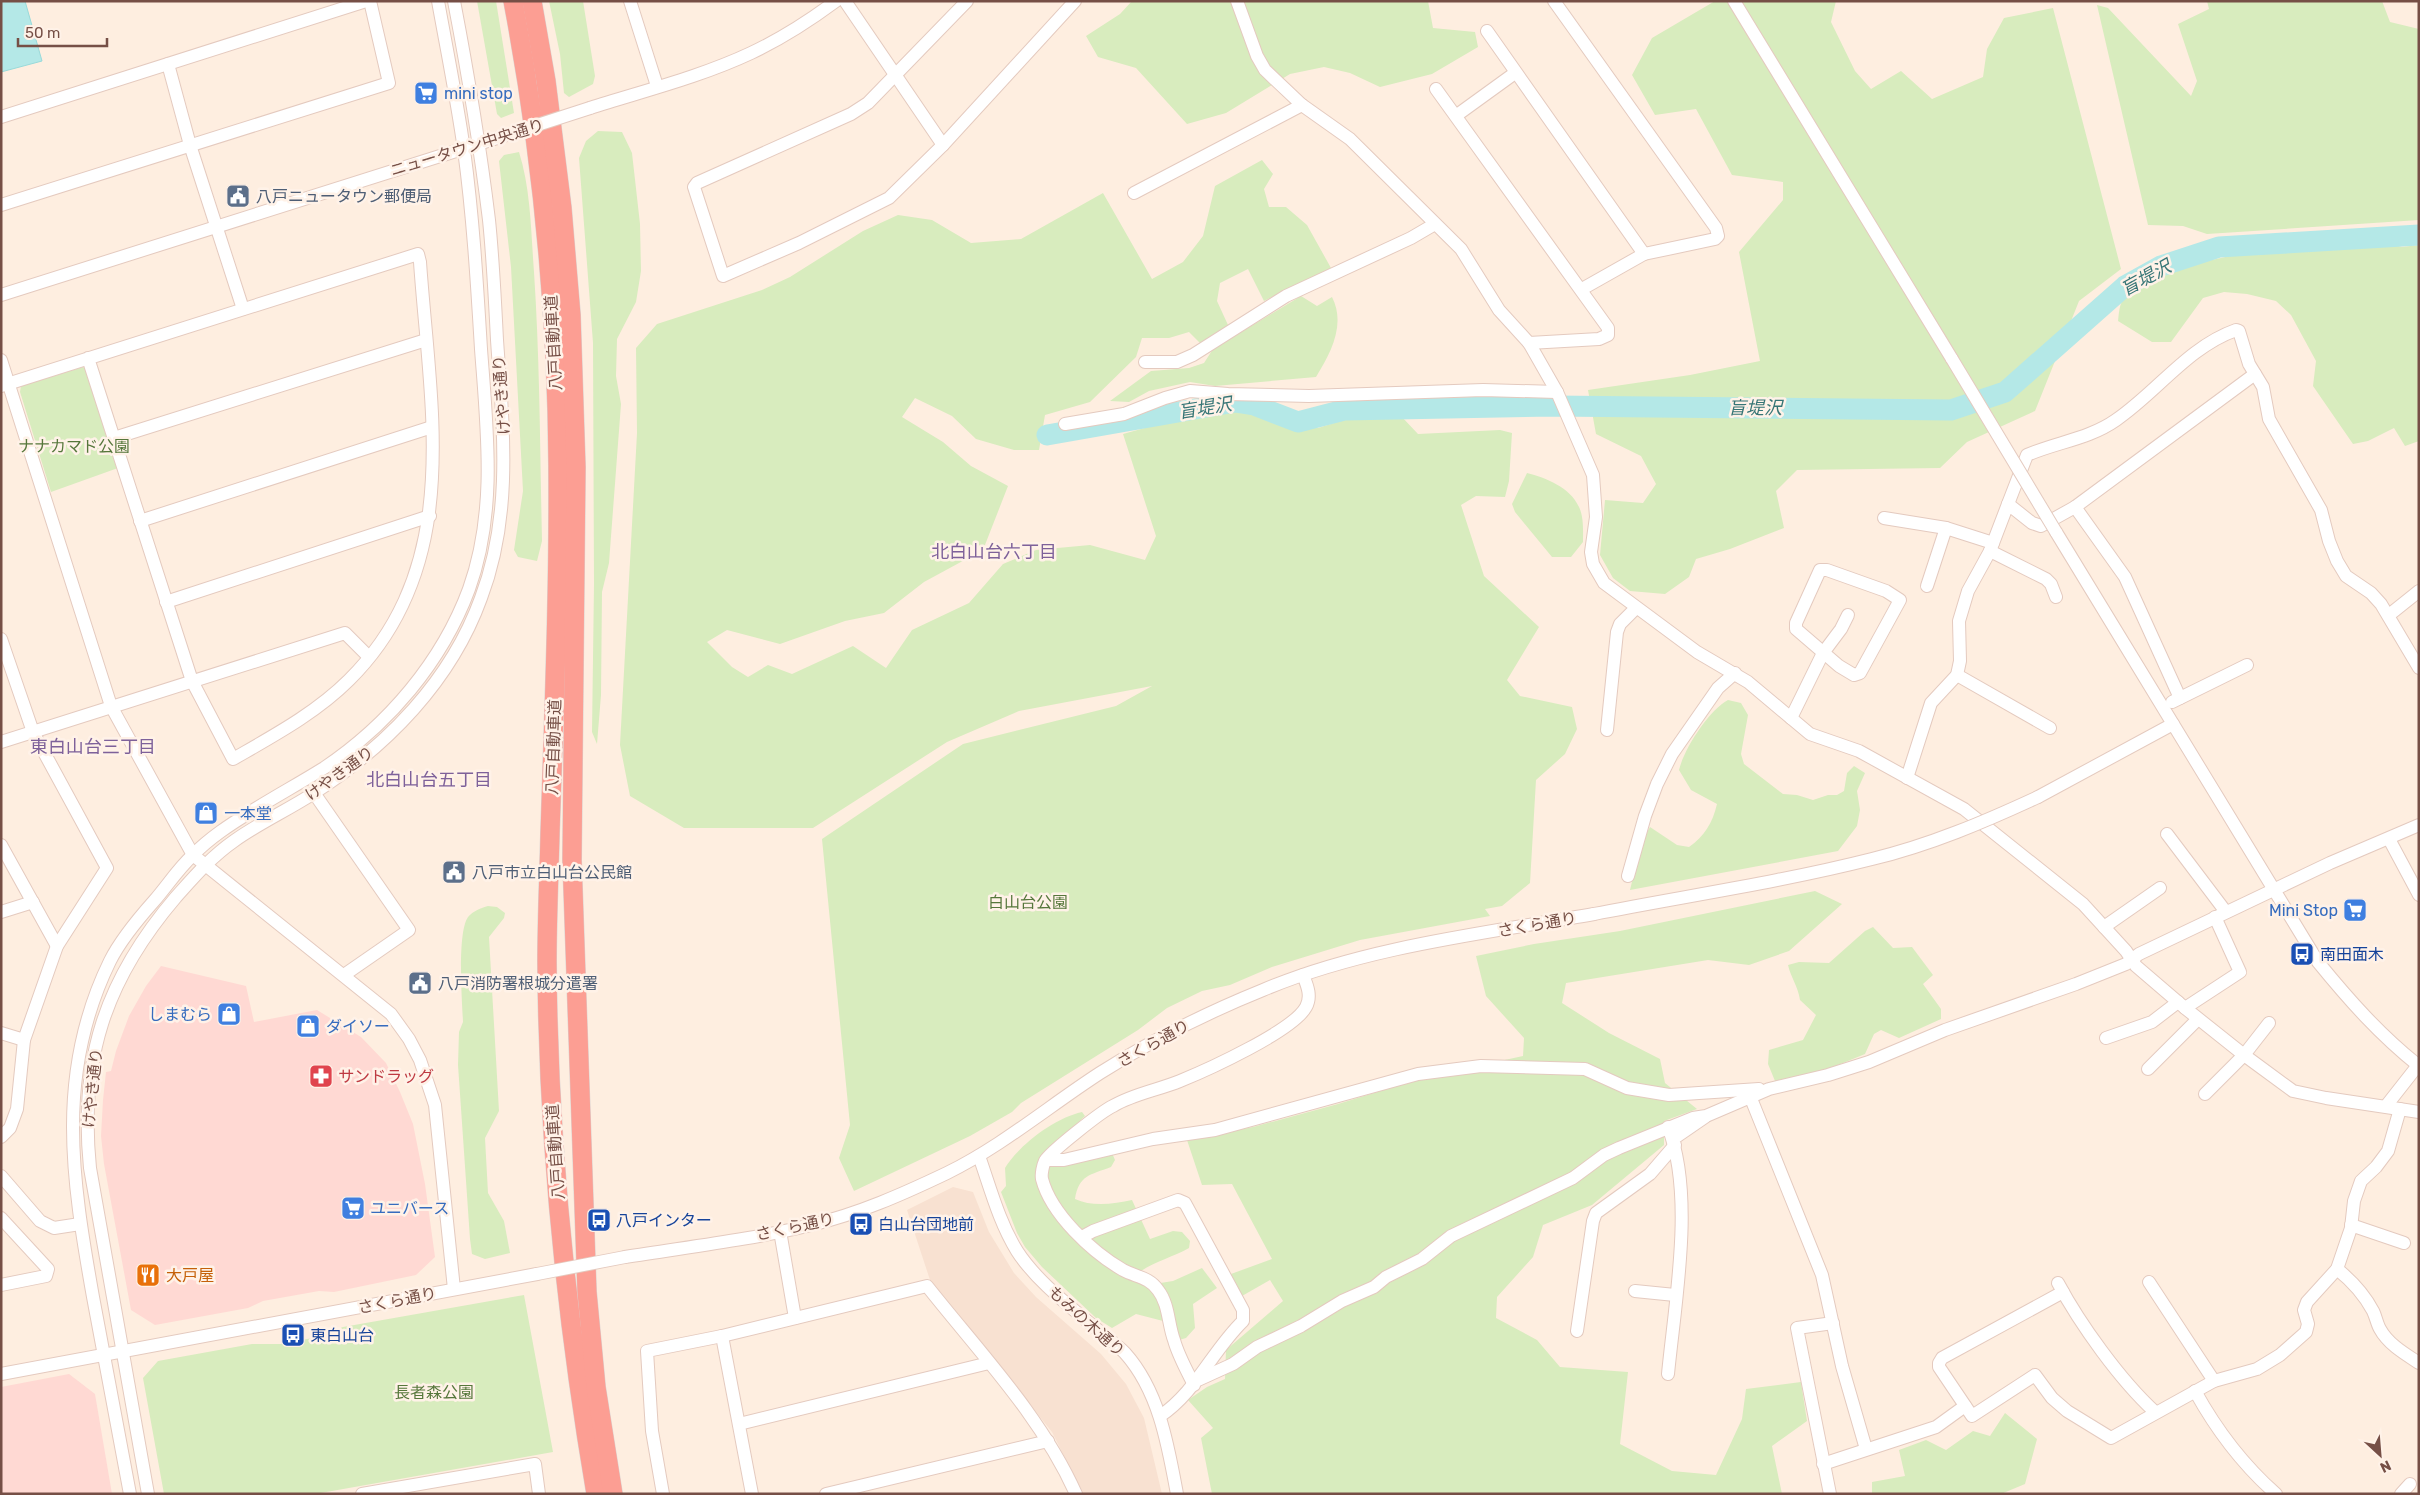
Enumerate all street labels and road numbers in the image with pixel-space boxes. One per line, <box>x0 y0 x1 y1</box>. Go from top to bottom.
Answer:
street label: ニュータウン中央通り <box>388 115 546 180</box>
street label: 八戸自動車道 <box>541 295 565 391</box>
street label: けやき通り <box>489 354 514 436</box>
street label: 八戸自動車道 <box>542 699 565 795</box>
street label: けやき通り <box>301 742 377 805</box>
street label: さくら通り <box>1496 908 1578 941</box>
street label: さくら通り <box>1114 1016 1193 1071</box>
street label: けやき通り <box>79 1047 106 1129</box>
street label: 八戸自動車道 <box>543 1103 568 1201</box>
street label: さくら通り <box>754 1209 836 1244</box>
street label: もみの木通り <box>1045 1282 1129 1361</box>
street label: さくら通り <box>356 1284 438 1317</box>

